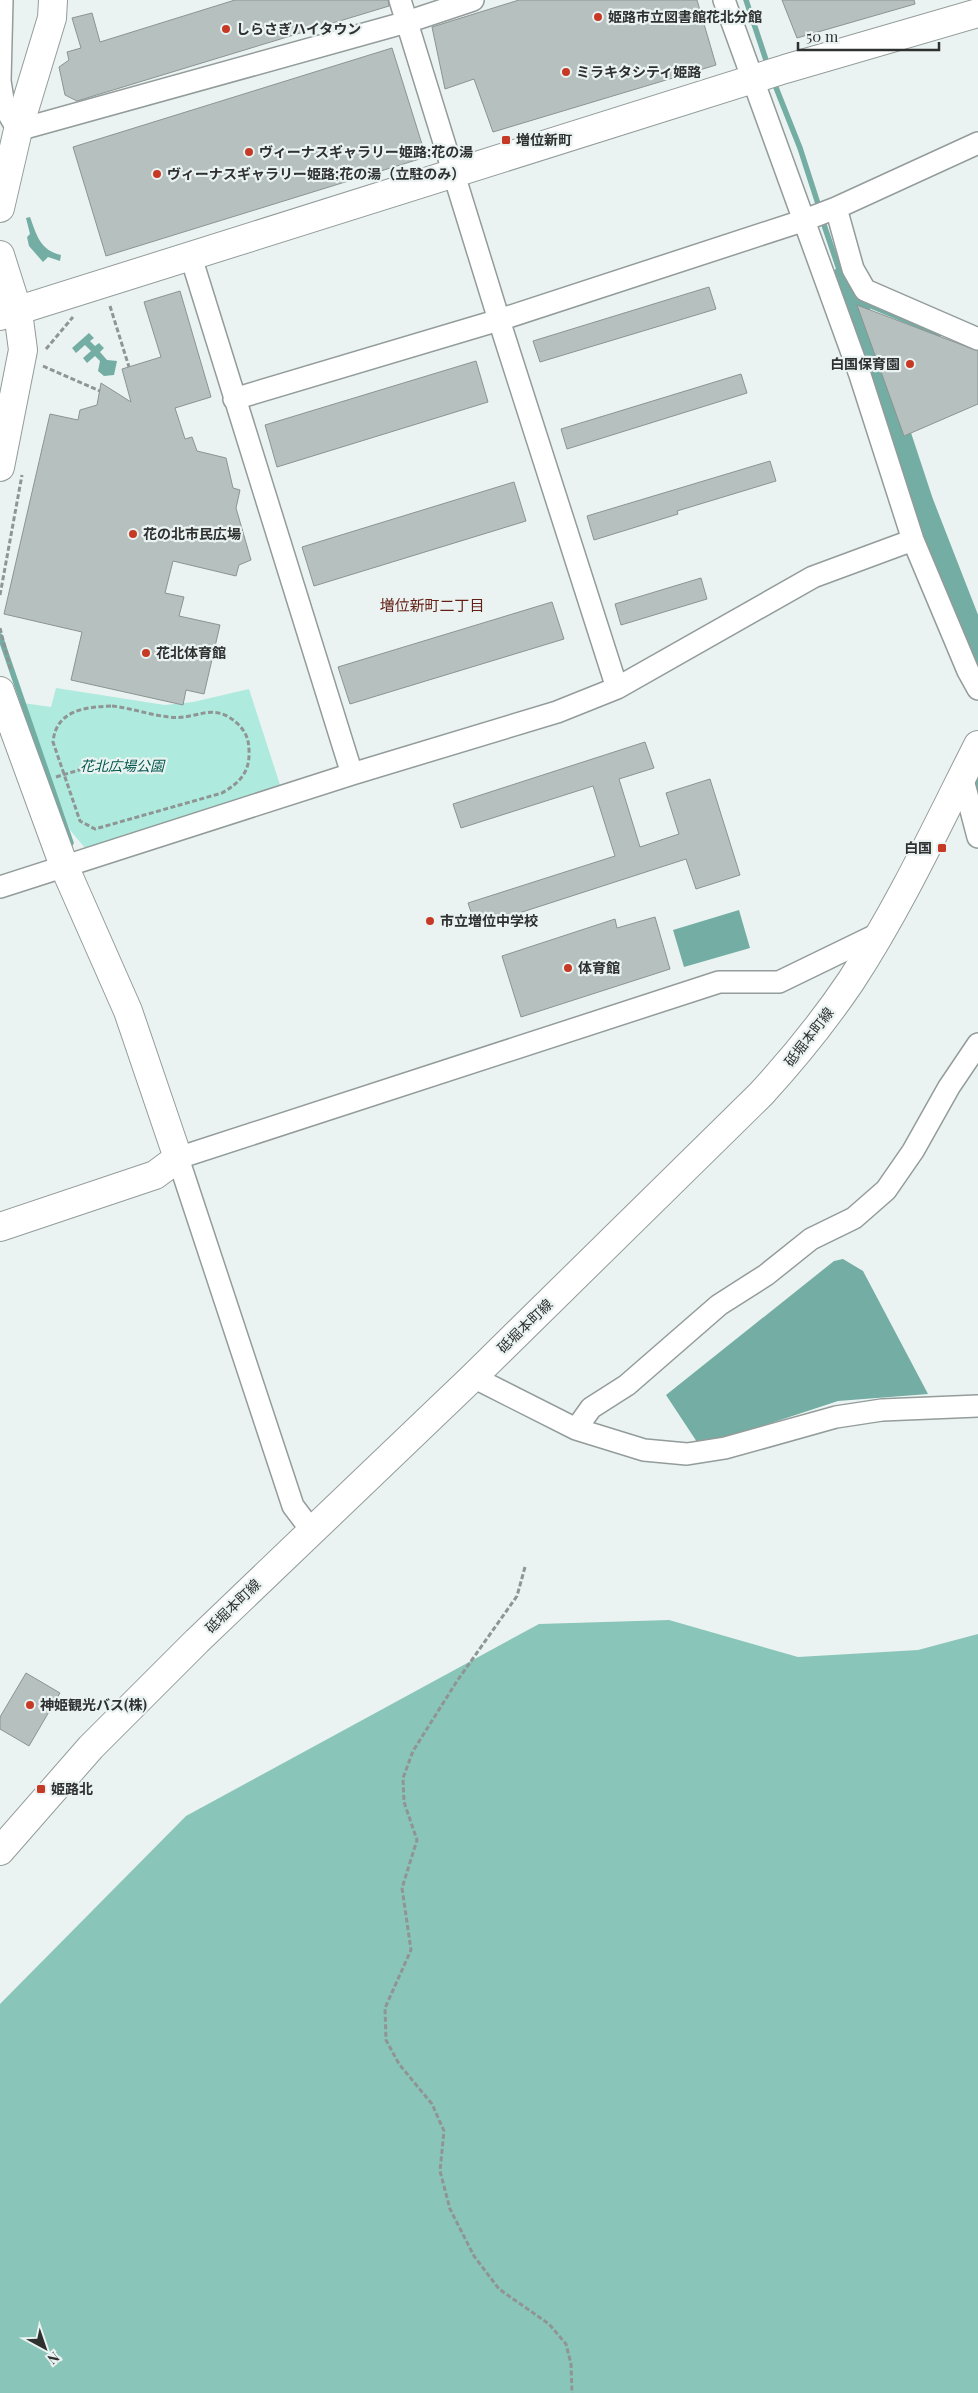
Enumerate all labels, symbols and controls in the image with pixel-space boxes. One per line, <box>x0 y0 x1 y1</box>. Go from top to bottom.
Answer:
place label: 姫路市立図書館花北分館 <box>608 7 762 26</box>
marker: 姫路市立図書館花北分館 <box>592 11 604 23</box>
place label: しらさぎハイタウン <box>236 19 361 38</box>
scale bar <box>798 20 939 52</box>
marker: しらさぎハイタウン <box>220 23 232 35</box>
text: 50 m <box>806 26 839 46</box>
place label: ミラキタシティ姫路 <box>576 62 701 81</box>
marker: ミラキタシティ姫路 <box>560 66 572 78</box>
place label: 増位新町 <box>516 130 572 149</box>
marker: 増位新町 <box>500 134 512 146</box>
place label: ヴィーナスギャラリー姫路;花の湯 <box>259 142 473 161</box>
marker: ヴィーナスギャラリー姫路;花の湯 <box>243 146 255 158</box>
place label: ヴィーナスギャラリー姫路;花の湯（立駐のみ） <box>167 164 465 183</box>
marker: ヴィーナスギャラリー姫路;花の湯（立駐のみ） <box>151 168 163 180</box>
place label: 白国保育園 <box>830 354 900 373</box>
marker: 白国保育園 <box>904 358 916 370</box>
place label: 花の北市民広場 <box>143 524 241 543</box>
marker: 花の北市民広場 <box>127 528 139 540</box>
district label: 増位新町二丁目 <box>379 595 485 615</box>
place label: 花北体育館 <box>156 643 226 662</box>
marker: 花北体育館 <box>140 647 152 659</box>
park label: 花北広場公園 <box>80 756 166 775</box>
place label: 白国 <box>904 838 932 857</box>
marker: 白国 <box>936 842 948 854</box>
place label: 市立増位中学校 <box>440 911 538 930</box>
marker: 市立増位中学校 <box>424 915 436 927</box>
place label: 体育館 <box>578 958 620 977</box>
marker: 体育館 <box>562 962 574 974</box>
street label: 砥堀本町線 <box>780 1003 838 1070</box>
street label: 砥堀本町線 <box>493 1294 556 1357</box>
street label: 砥堀本町線 <box>201 1574 264 1637</box>
place label: 神姫観光バス(株) <box>40 1695 147 1714</box>
marker: 神姫観光バス(株) <box>24 1699 36 1711</box>
place label: 姫路北 <box>51 1779 93 1798</box>
marker: 姫路北 <box>35 1783 47 1795</box>
north arrow <box>20 2323 70 2373</box>
text: N <box>44 2348 64 2369</box>

